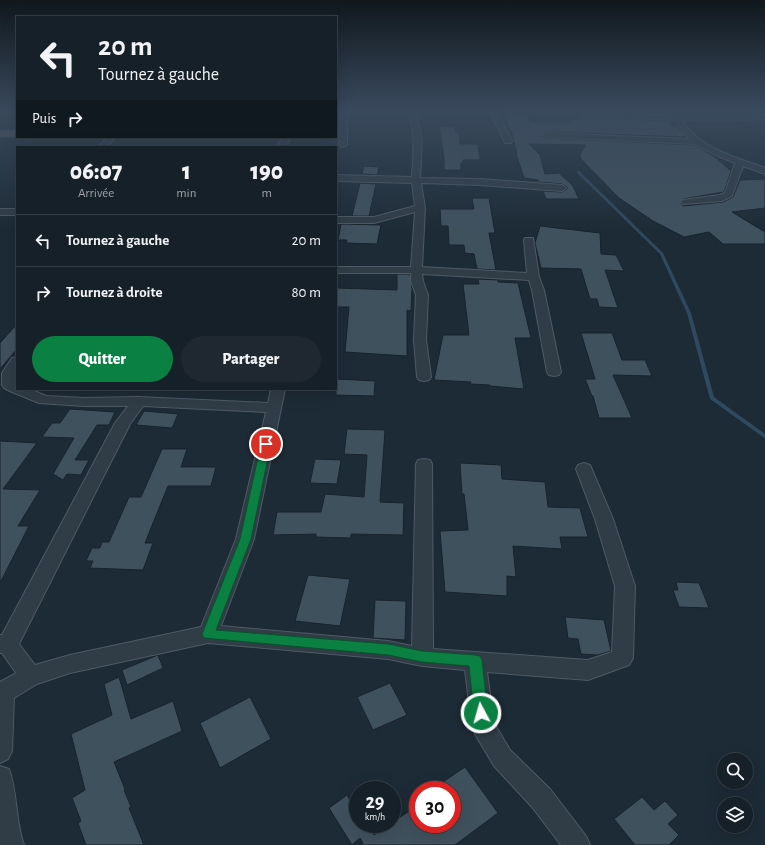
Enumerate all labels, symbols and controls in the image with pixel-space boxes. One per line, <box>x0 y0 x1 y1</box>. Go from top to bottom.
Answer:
icon: left <box>32 32 84 84</box>
text: 20 m <box>98 33 153 61</box>
text: Tournez à gauche <box>98 66 219 84</box>
icon: right <box>64 108 86 130</box>
text: Puis <box>32 111 56 126</box>
text: 06:07 <box>70 160 122 184</box>
text: 1 <box>182 160 191 184</box>
text: 190 <box>250 160 283 184</box>
text: Arrivée <box>78 187 114 200</box>
text: min <box>176 187 196 200</box>
text: m <box>262 187 272 200</box>
icon: left <box>32 230 54 252</box>
text: Tournez à gauche <box>66 233 169 248</box>
text: 20 m <box>292 233 321 248</box>
icon: right <box>32 282 54 304</box>
text: Tournez à droite <box>66 285 163 300</box>
text: 80 m <box>291 285 321 300</box>
button: Quitter <box>32 336 173 382</box>
button: Partager <box>181 336 321 382</box>
pin <box>249 427 283 461</box>
icon: arrive <box>255 433 277 455</box>
position arrow <box>460 692 502 734</box>
map controls <box>717 753 753 833</box>
button: search <box>717 753 753 789</box>
speed limit sign: 30 <box>409 781 461 833</box>
text: 29 <box>365 792 385 812</box>
button: layers <box>717 797 753 833</box>
text: km/h <box>365 812 385 822</box>

